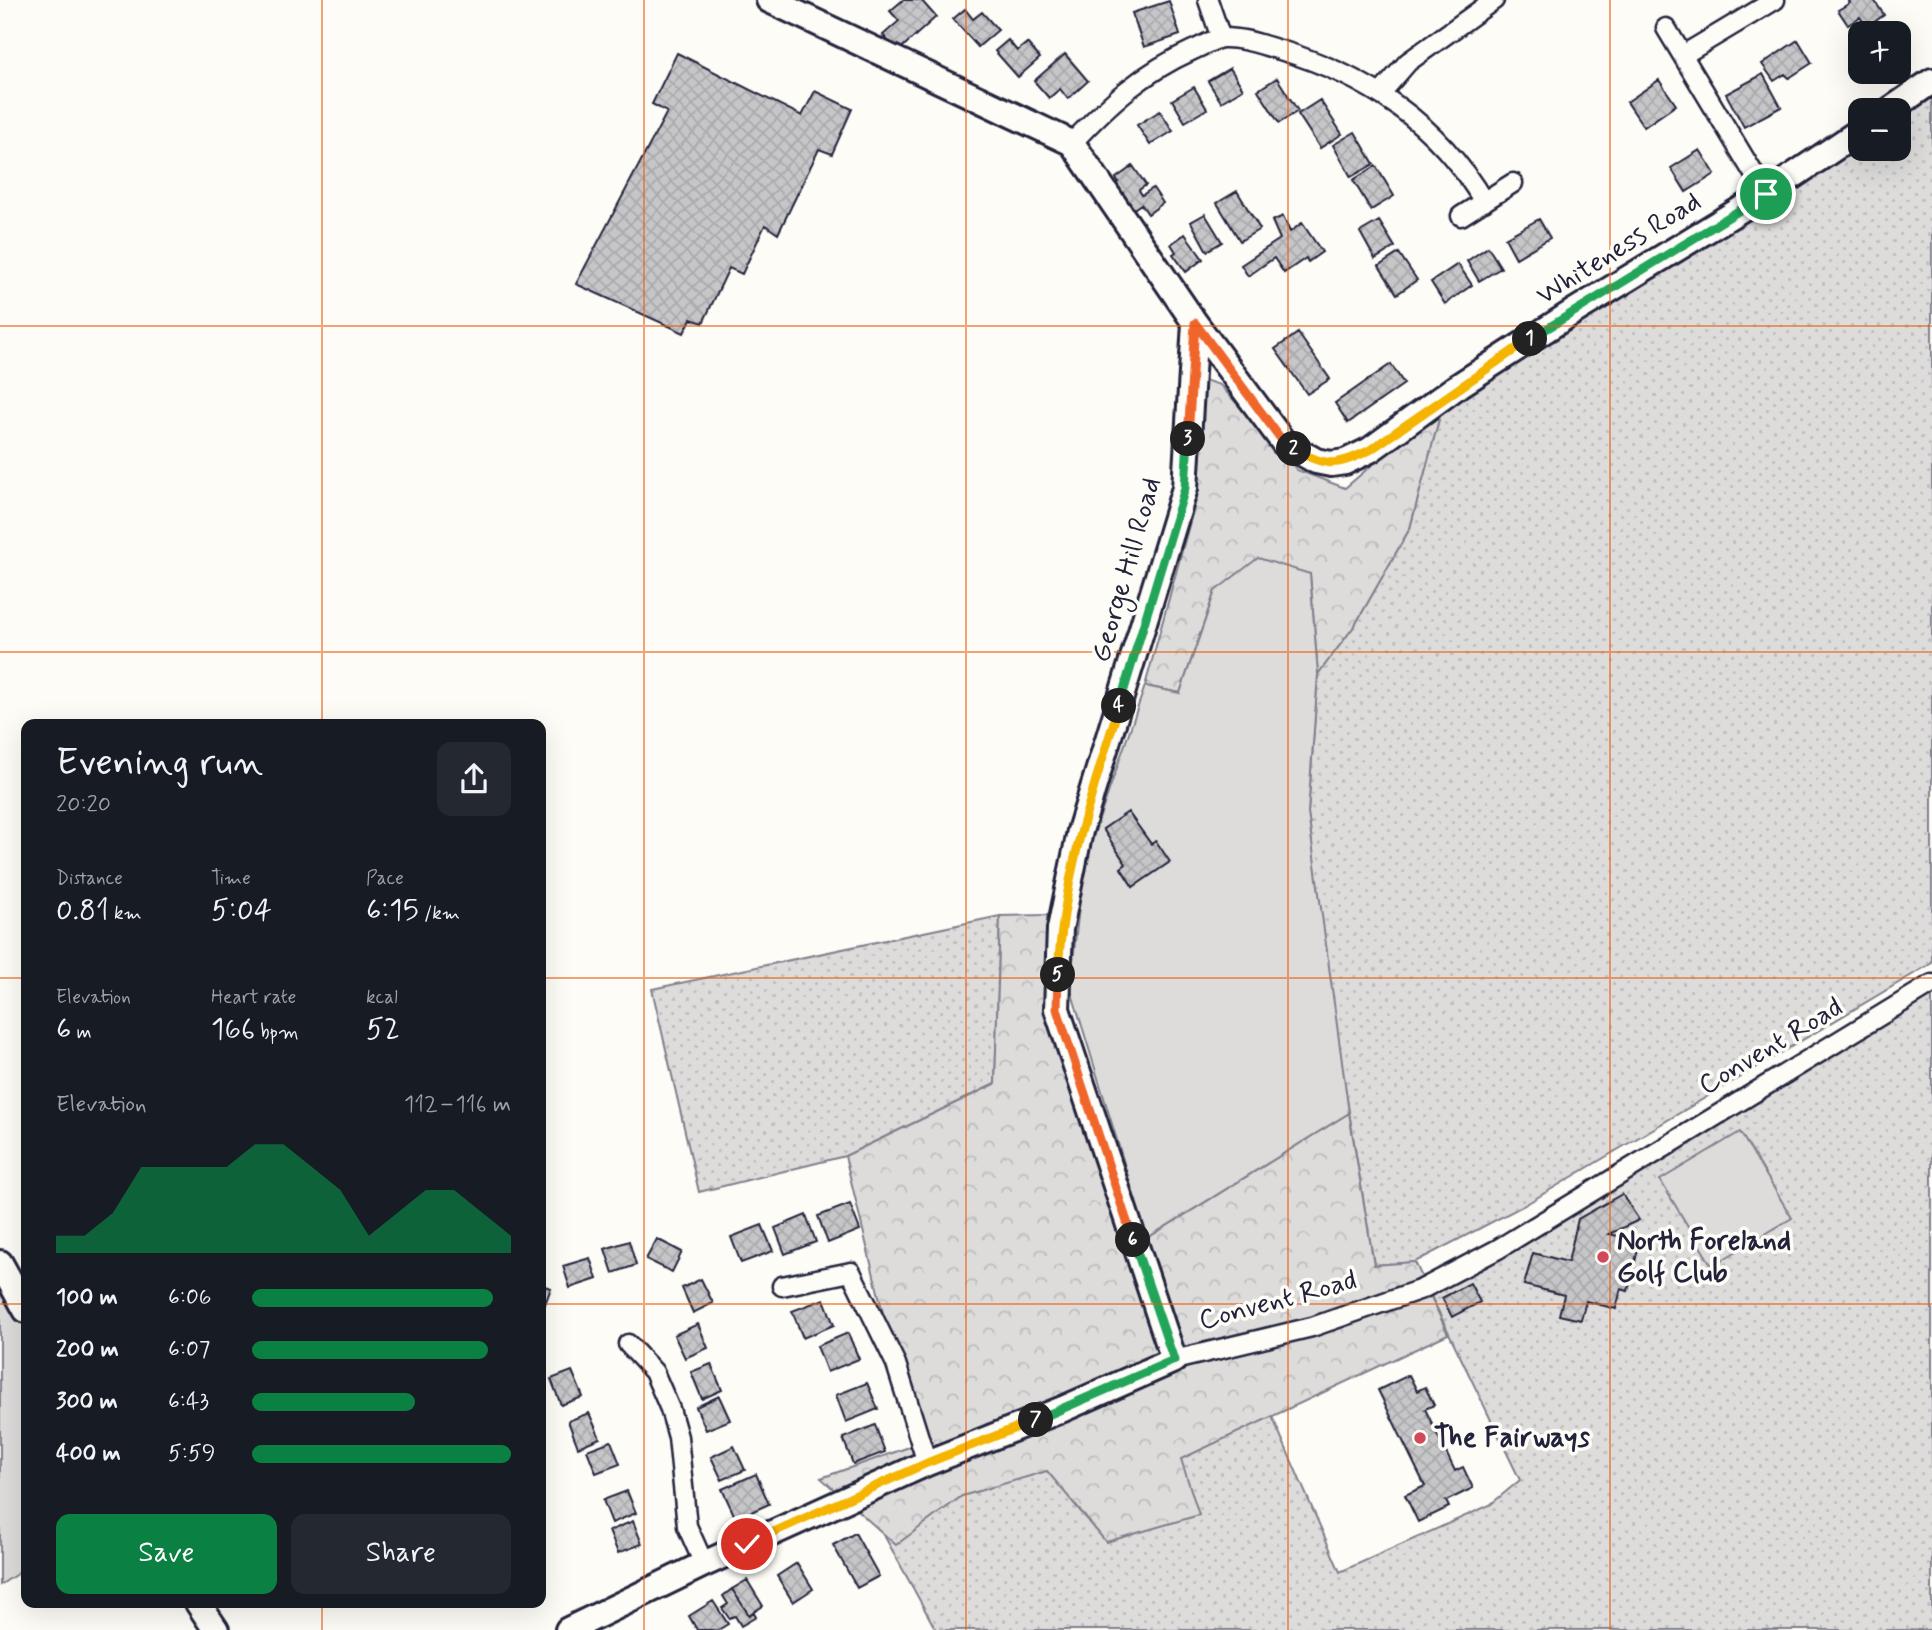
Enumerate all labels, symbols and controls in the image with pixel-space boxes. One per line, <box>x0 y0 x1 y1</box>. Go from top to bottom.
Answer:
map controls <box>1848 21 1911 161</box>
button: + <box>1848 21 1911 84</box>
button: − <box>1848 98 1911 161</box>
pin <box>1736 164 1796 224</box>
icon: arrive <box>1747 175 1785 213</box>
street label: Whiteness Road <box>1530 184 1708 314</box>
pin: 1 <box>1512 322 1548 356</box>
text: 1 <box>1525 326 1534 351</box>
pin: 3 <box>1170 422 1206 457</box>
text: 3 <box>1183 426 1192 451</box>
pin: 2 <box>1276 432 1312 466</box>
text: 2 <box>1289 436 1298 461</box>
street label: George Hill Road <box>1083 473 1173 667</box>
pin: 4 <box>1102 688 1136 724</box>
text: 4 <box>1113 693 1124 718</box>
text: Evening run <box>56 739 263 788</box>
button: share <box>437 742 511 816</box>
text: 20:20 <box>56 790 111 820</box>
text: Distance <box>56 866 123 891</box>
text: Time <box>211 866 251 891</box>
text: Pace <box>366 866 404 891</box>
text: 0.81 <box>56 891 109 930</box>
text: 5:04 <box>211 891 272 930</box>
text: 6:15 <box>366 891 419 930</box>
text: km <box>109 901 142 926</box>
text: /km <box>419 901 460 926</box>
pin: 5 <box>1040 958 1076 992</box>
text: 5 <box>1052 962 1063 987</box>
text: Elevation <box>56 985 131 1010</box>
text: Heart rate <box>211 985 296 1010</box>
text: kcal <box>366 985 398 1010</box>
street label: Convent Road <box>1692 989 1850 1105</box>
text: 6 <box>56 1010 71 1049</box>
text: 166 <box>211 1010 255 1049</box>
text: 52 <box>366 1010 400 1049</box>
text: m <box>71 1020 92 1045</box>
text: bpm <box>255 1020 299 1045</box>
text: Elevation <box>56 1090 147 1120</box>
text: 112–116 m <box>404 1090 511 1120</box>
pin: 6 <box>1116 1222 1150 1258</box>
place label: North Foreland Golf Club <box>1617 1223 1791 1292</box>
text: 6 <box>1128 1227 1137 1252</box>
marker: North Foreland Golf Club <box>1595 1249 1611 1265</box>
street label: Convent Road <box>1195 1262 1361 1340</box>
text: 100 m <box>56 1283 118 1313</box>
text: 6:06 <box>168 1283 212 1313</box>
text: 200 m <box>56 1335 119 1365</box>
text: 6:07 <box>168 1335 210 1365</box>
text: 300 m <box>56 1387 118 1417</box>
text: 6:43 <box>168 1387 209 1417</box>
pin: 7 <box>1018 1402 1054 1438</box>
text: 7 <box>1030 1407 1041 1432</box>
place label: The Fairways <box>1434 1420 1591 1457</box>
marker: The Fairways <box>1412 1430 1428 1446</box>
text: 400 m <box>56 1439 121 1469</box>
text: 5:59 <box>168 1439 215 1469</box>
button: Save <box>56 1514 277 1594</box>
button: Share <box>291 1514 511 1594</box>
pin <box>717 1514 777 1574</box>
icon: check <box>728 1525 766 1563</box>

